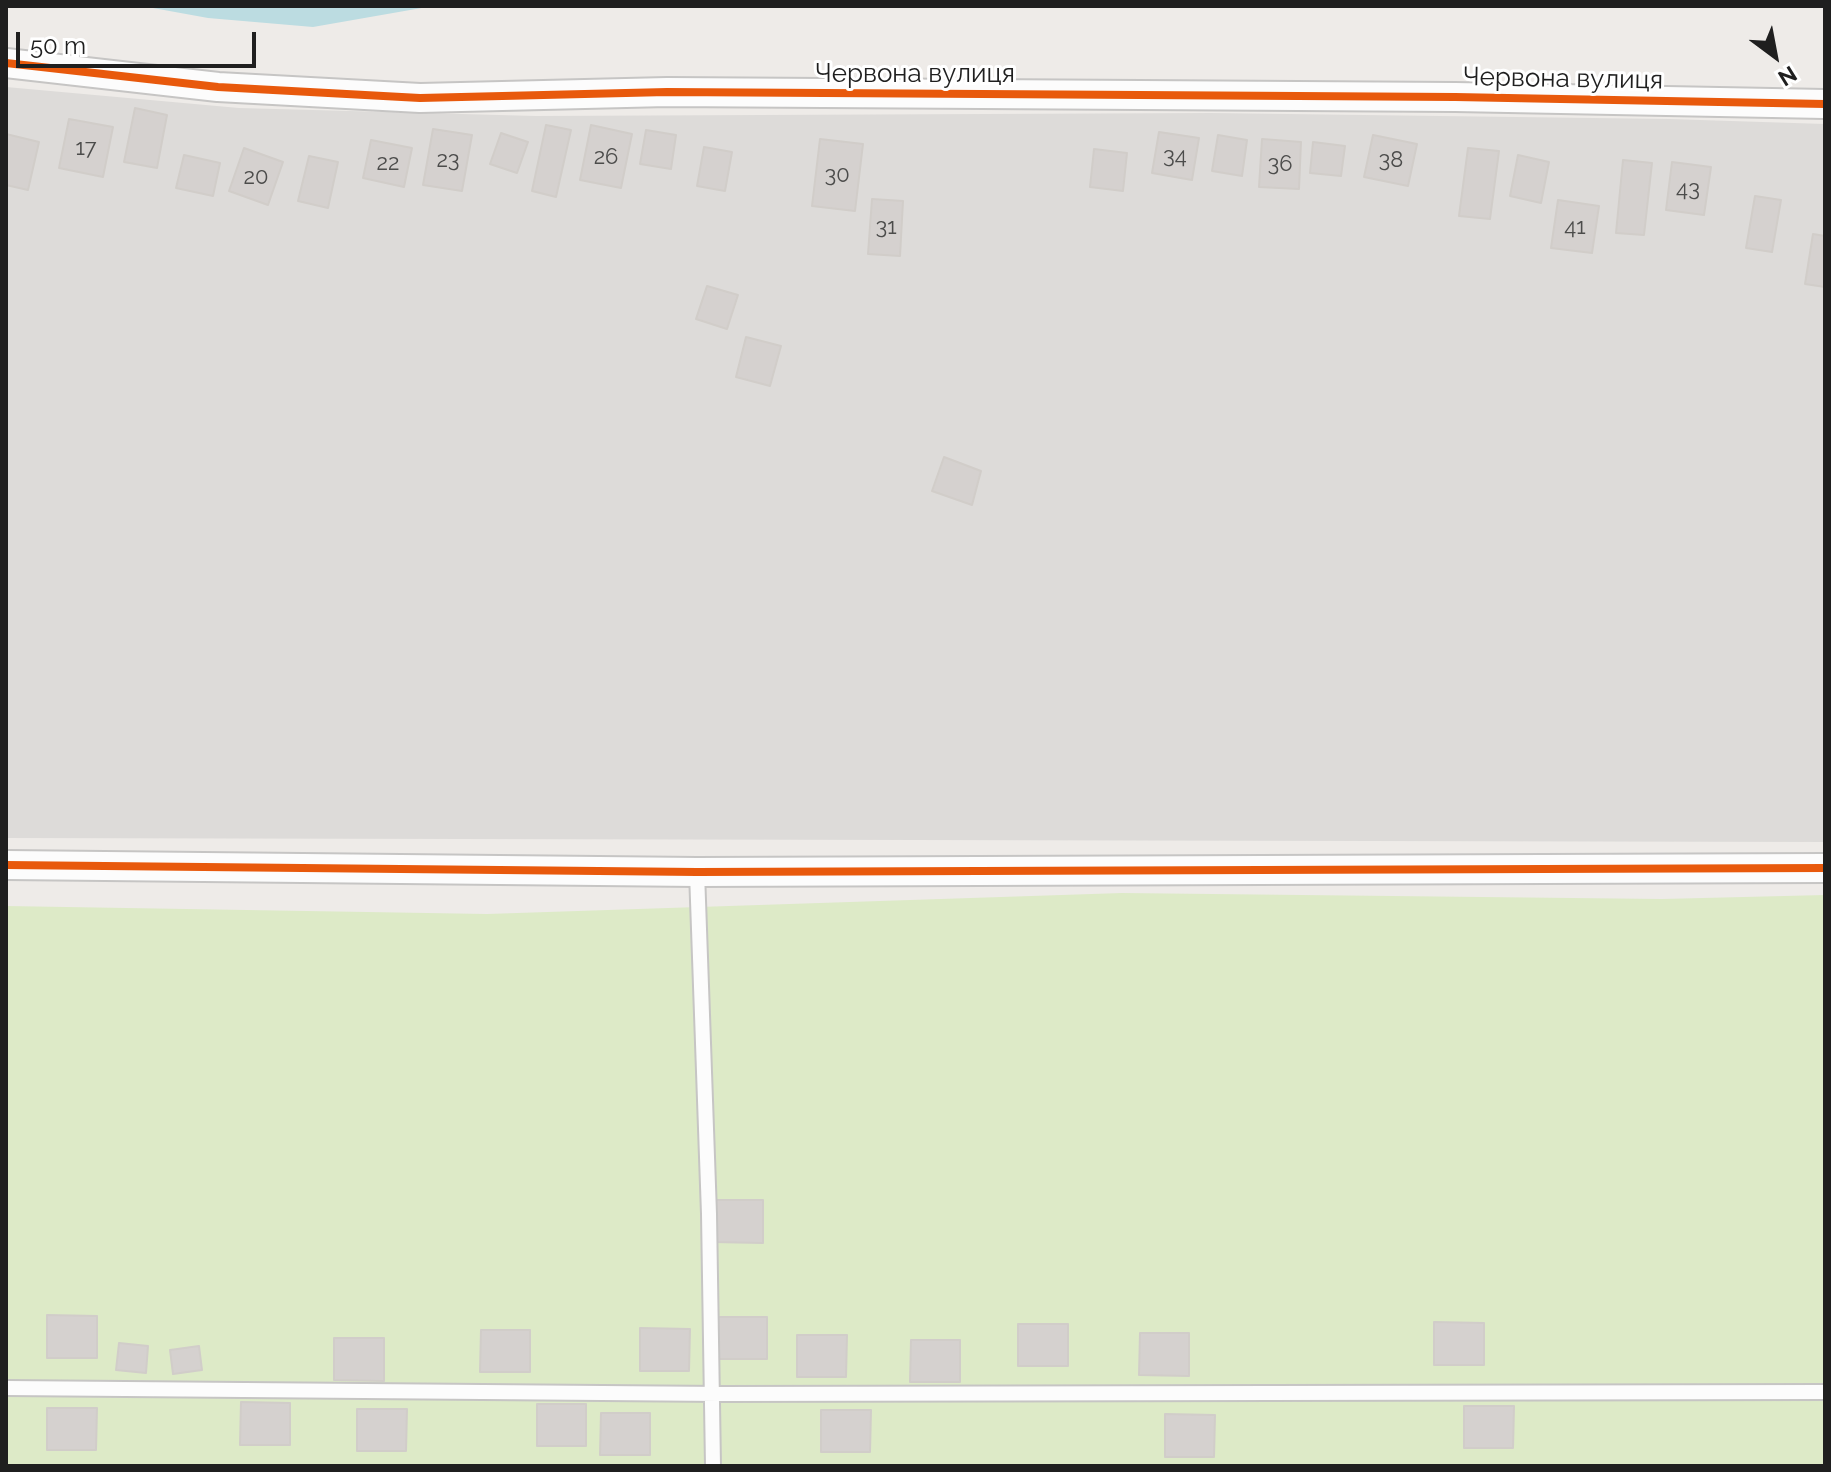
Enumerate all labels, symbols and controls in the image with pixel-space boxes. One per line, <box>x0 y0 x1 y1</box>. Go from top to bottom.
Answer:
scale bar <box>20 16 260 66</box>
north arrow <box>1735 16 1815 96</box>
text: 50 m <box>30 31 86 60</box>
street label: Червона вулиця <box>815 58 1015 90</box>
text: N <box>1774 61 1802 92</box>
street label: Червона вулиця <box>1463 62 1663 96</box>
house number: 17 <box>75 135 97 161</box>
house number: 34 <box>1163 143 1187 169</box>
house number: 26 <box>594 144 618 170</box>
house number: 23 <box>436 147 460 173</box>
house number: 38 <box>1379 147 1403 173</box>
house number: 22 <box>377 150 399 176</box>
house number: 36 <box>1267 151 1293 177</box>
house number: 30 <box>824 162 850 188</box>
house number: 20 <box>244 164 268 190</box>
house number: 43 <box>1676 176 1700 202</box>
house number: 31 <box>875 214 897 240</box>
house number: 41 <box>1564 214 1586 240</box>

